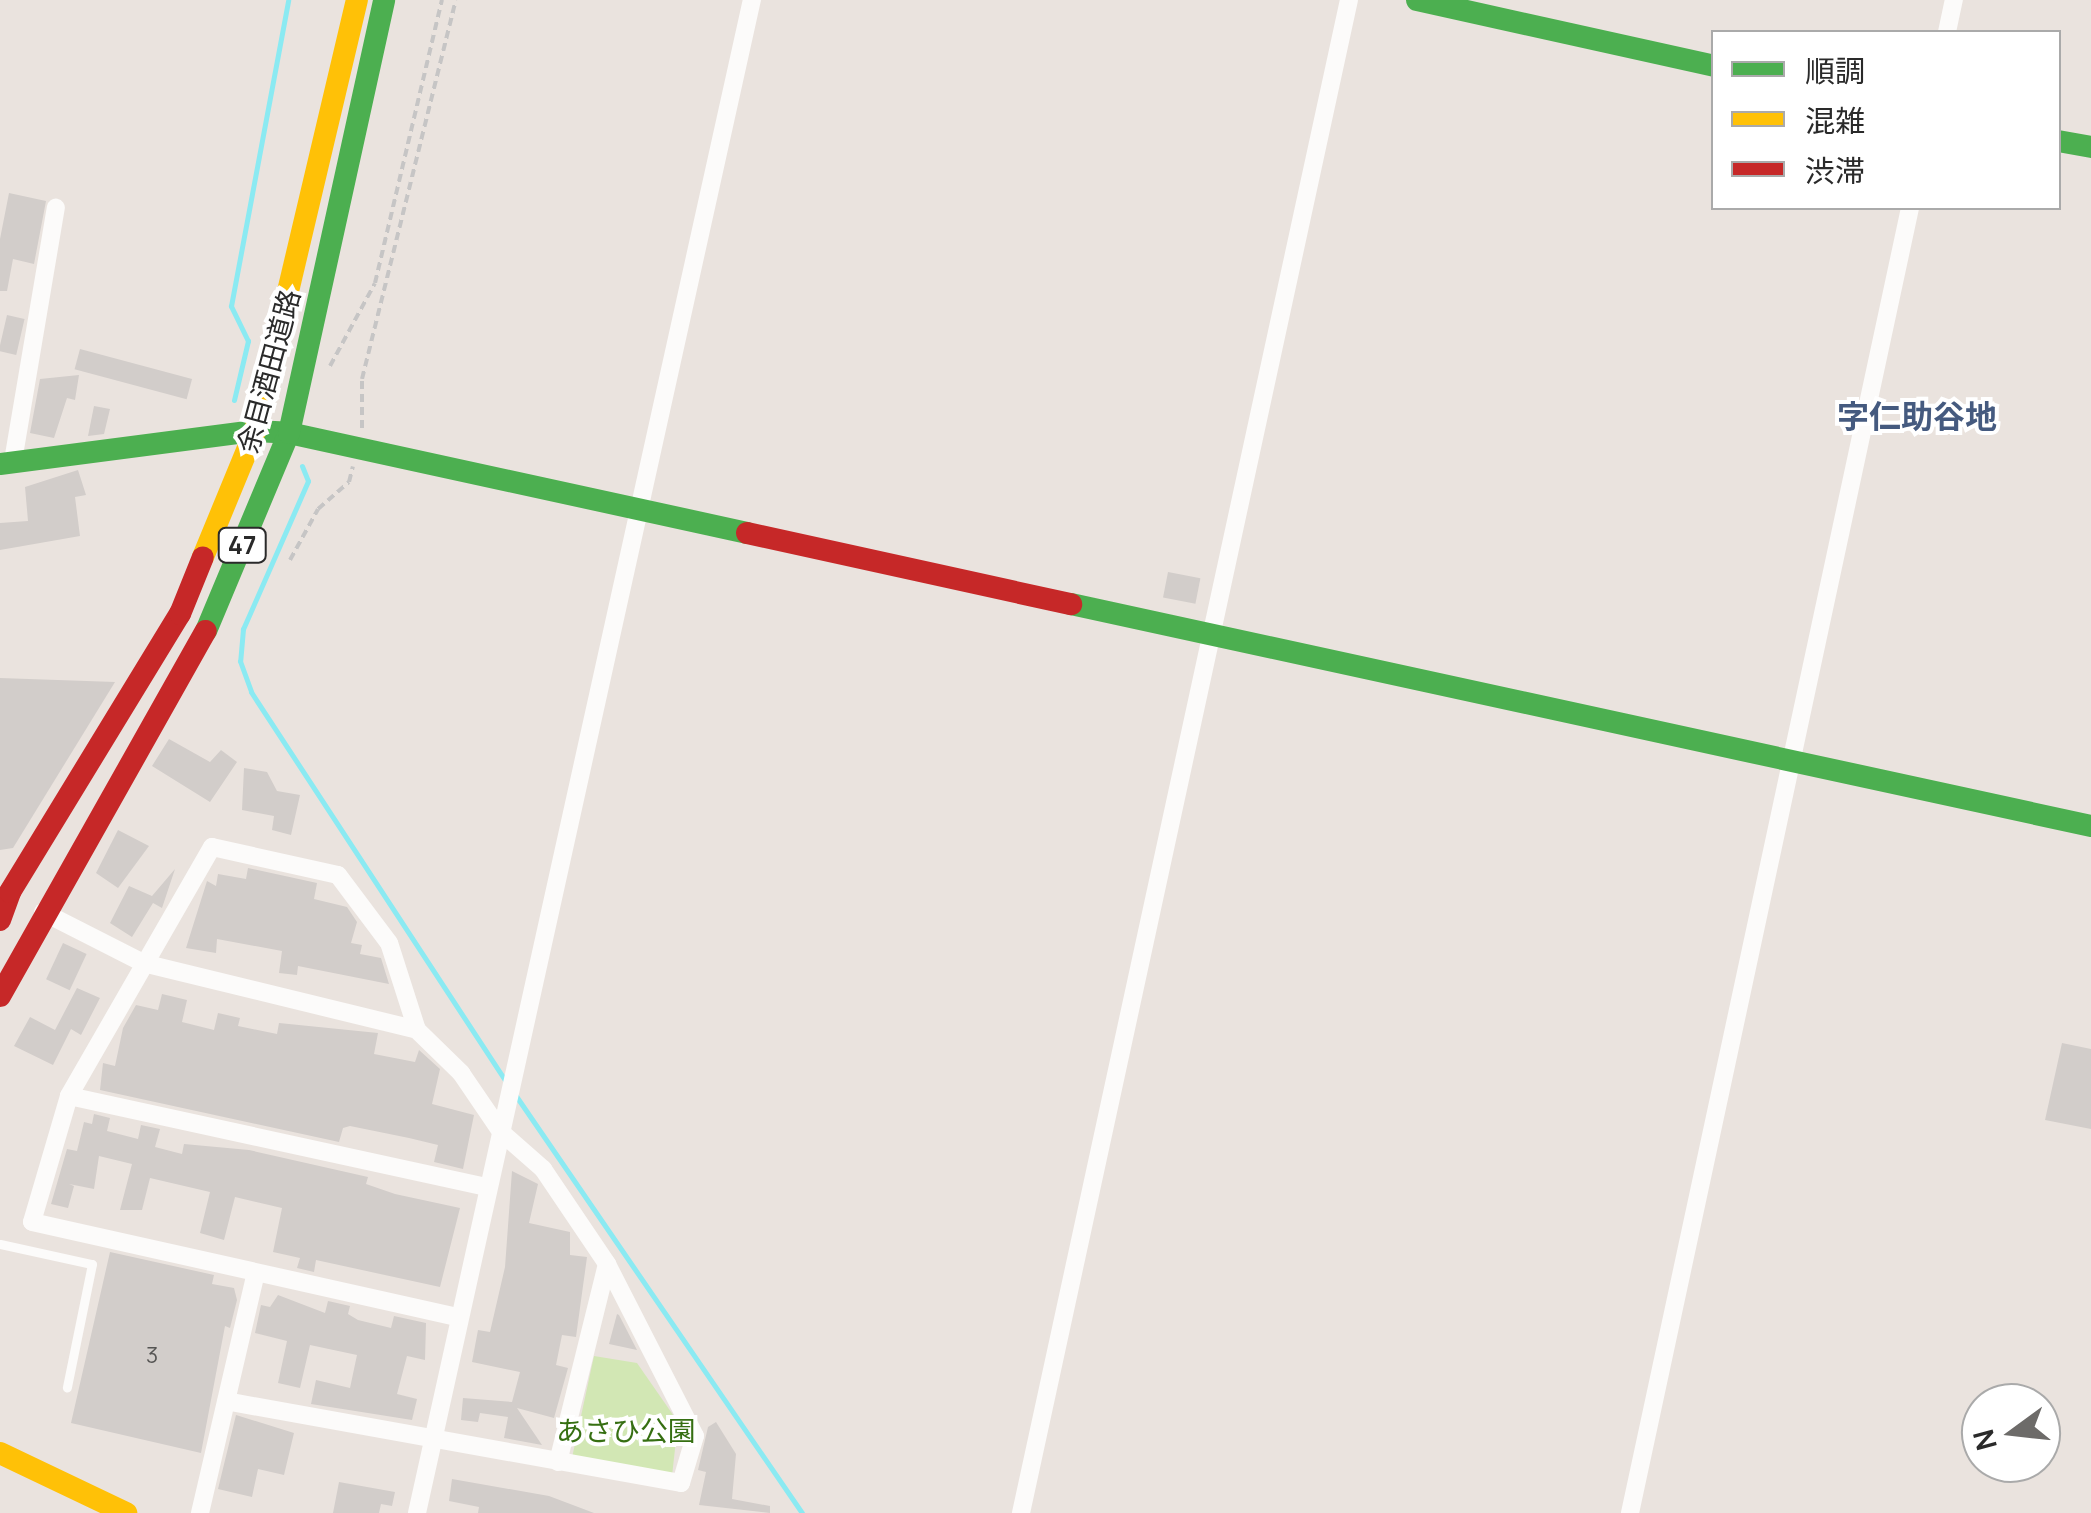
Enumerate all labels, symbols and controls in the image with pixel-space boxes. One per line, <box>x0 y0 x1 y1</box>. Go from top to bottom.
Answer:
legend <box>1711 30 2061 210</box>
text: 順調 <box>1805 50 1865 91</box>
text: 混雑 <box>1805 100 1865 141</box>
text: 渋滞 <box>1805 150 1865 191</box>
street label: 余目酒田道路 <box>230 286 306 456</box>
district label: 字仁助谷地 <box>1837 397 1997 435</box>
road number: 47 <box>217 525 267 565</box>
house number: 3 <box>146 1343 158 1369</box>
north arrow <box>1961 1383 2061 1483</box>
park label: あさひ公園 <box>556 1413 696 1447</box>
text: N <box>1963 1426 2005 1455</box>

